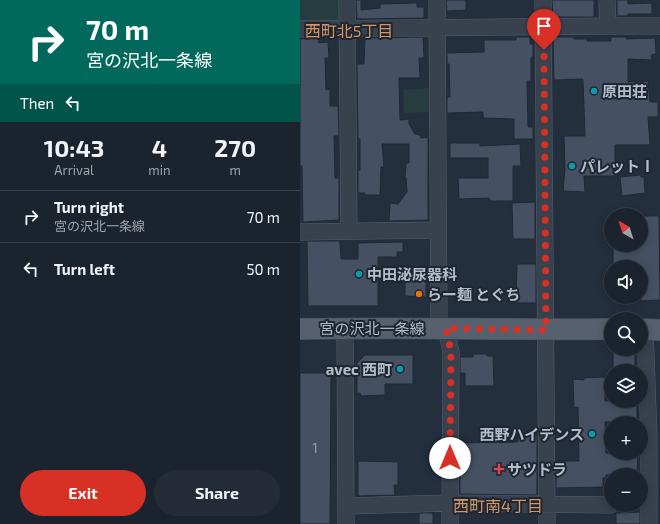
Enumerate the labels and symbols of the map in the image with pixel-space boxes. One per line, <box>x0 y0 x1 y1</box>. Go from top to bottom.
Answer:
pin <box>527 9 561 50</box>
district label: 西町北5丁目 <box>305 21 393 40</box>
place label: 原田荘 <box>602 82 647 100</box>
marker: 原田荘 <box>589 86 599 96</box>
place label: パレットⅠ <box>580 157 655 175</box>
marker: パレットⅠ <box>567 161 577 171</box>
north arrow <box>604 208 648 252</box>
place label: 中田泌尿器科 <box>367 265 457 283</box>
marker: 中田泌尿器科 <box>354 269 364 279</box>
place label: らー麺 とぐち <box>427 285 520 303</box>
marker: らー麺 とぐち <box>414 289 424 299</box>
street label: 宮の沢北一条線 <box>319 319 425 337</box>
place label: avec 西町 <box>326 360 392 378</box>
marker: avec 西町 <box>395 364 405 374</box>
place label: 西野ハイデンス <box>480 425 584 443</box>
marker: 西野ハイデンス <box>587 429 597 439</box>
position arrow <box>429 437 471 479</box>
house number: 1 <box>312 440 318 456</box>
place label: サツドラ <box>507 460 567 478</box>
marker: サツドラ <box>494 464 504 474</box>
district label: 西町南4丁目 <box>453 496 543 515</box>

